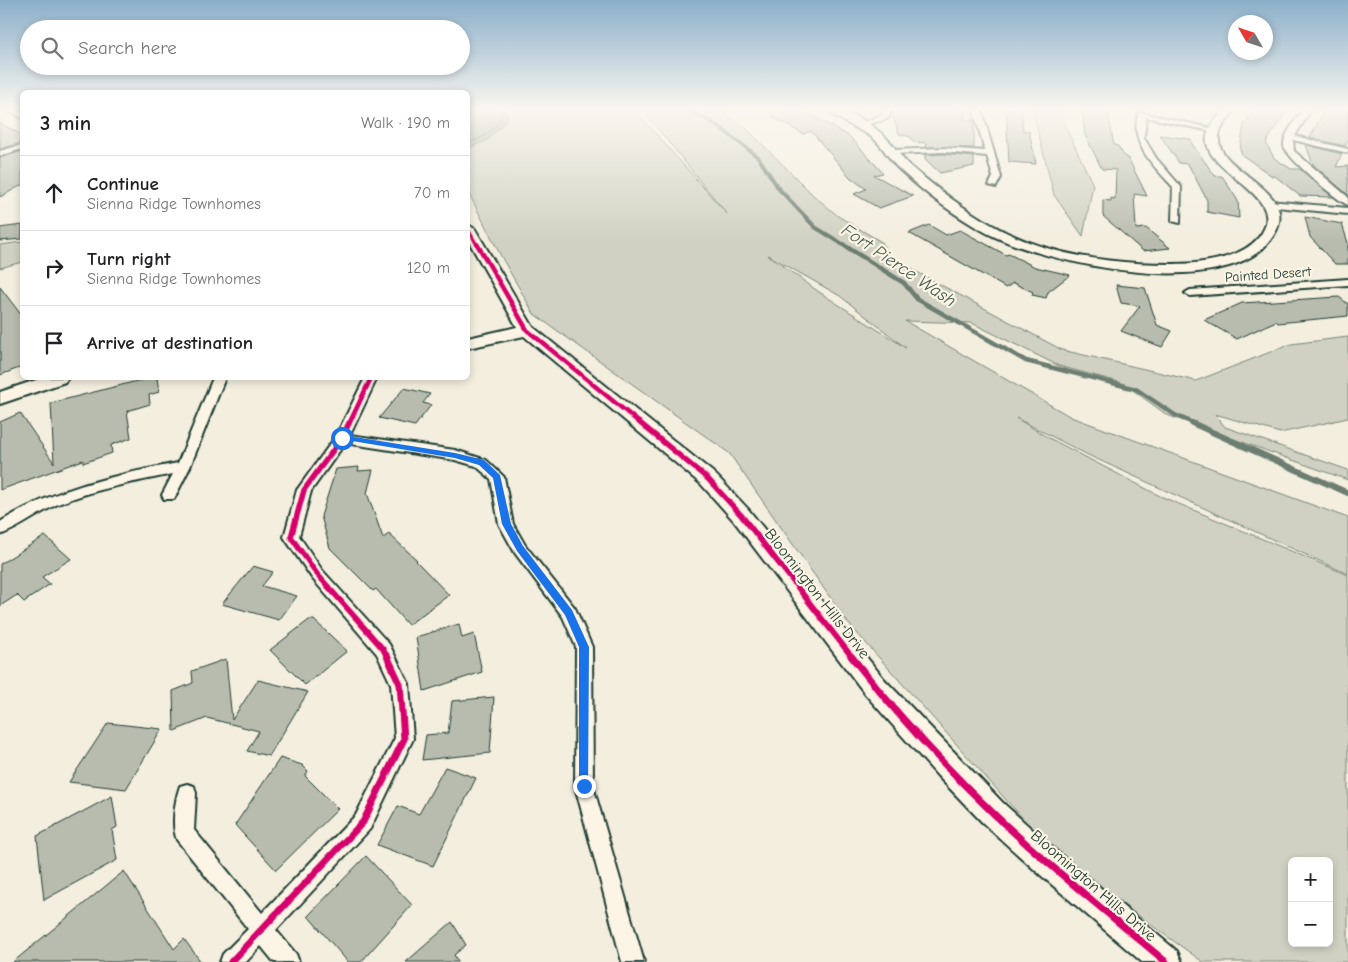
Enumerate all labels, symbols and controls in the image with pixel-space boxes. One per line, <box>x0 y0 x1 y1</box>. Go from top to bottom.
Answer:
north arrow <box>1228 15 1273 60</box>
search box <box>20 20 470 75</box>
icon: search <box>38 34 66 62</box>
text: Search here <box>78 37 177 59</box>
text: 3 min <box>40 111 91 135</box>
text: Walk · 190 m <box>361 114 450 132</box>
text: Continue <box>87 173 159 195</box>
icon: ahead <box>40 179 68 207</box>
text: 70 m <box>414 184 450 202</box>
text: Sienna Ridge Townhomes <box>87 195 261 213</box>
water label: Fort Pierce Wash <box>838 219 960 311</box>
text: Turn right <box>87 248 171 270</box>
icon: right <box>40 254 68 282</box>
text: 120 m <box>407 259 450 277</box>
street label: Painted Desert <box>1224 263 1313 286</box>
text: Sienna Ridge Townhomes <box>87 270 261 288</box>
icon: arrive <box>40 329 68 357</box>
text: Arrive at destination <box>87 332 253 354</box>
route start <box>331 427 354 450</box>
street label: Bloomington Hills Drive <box>761 525 874 662</box>
route end <box>573 775 596 798</box>
street label: Bloomington Hills Drive <box>1027 826 1160 945</box>
map controls <box>1288 857 1333 947</box>
button: + <box>1288 857 1333 902</box>
button: − <box>1288 902 1333 947</box>

